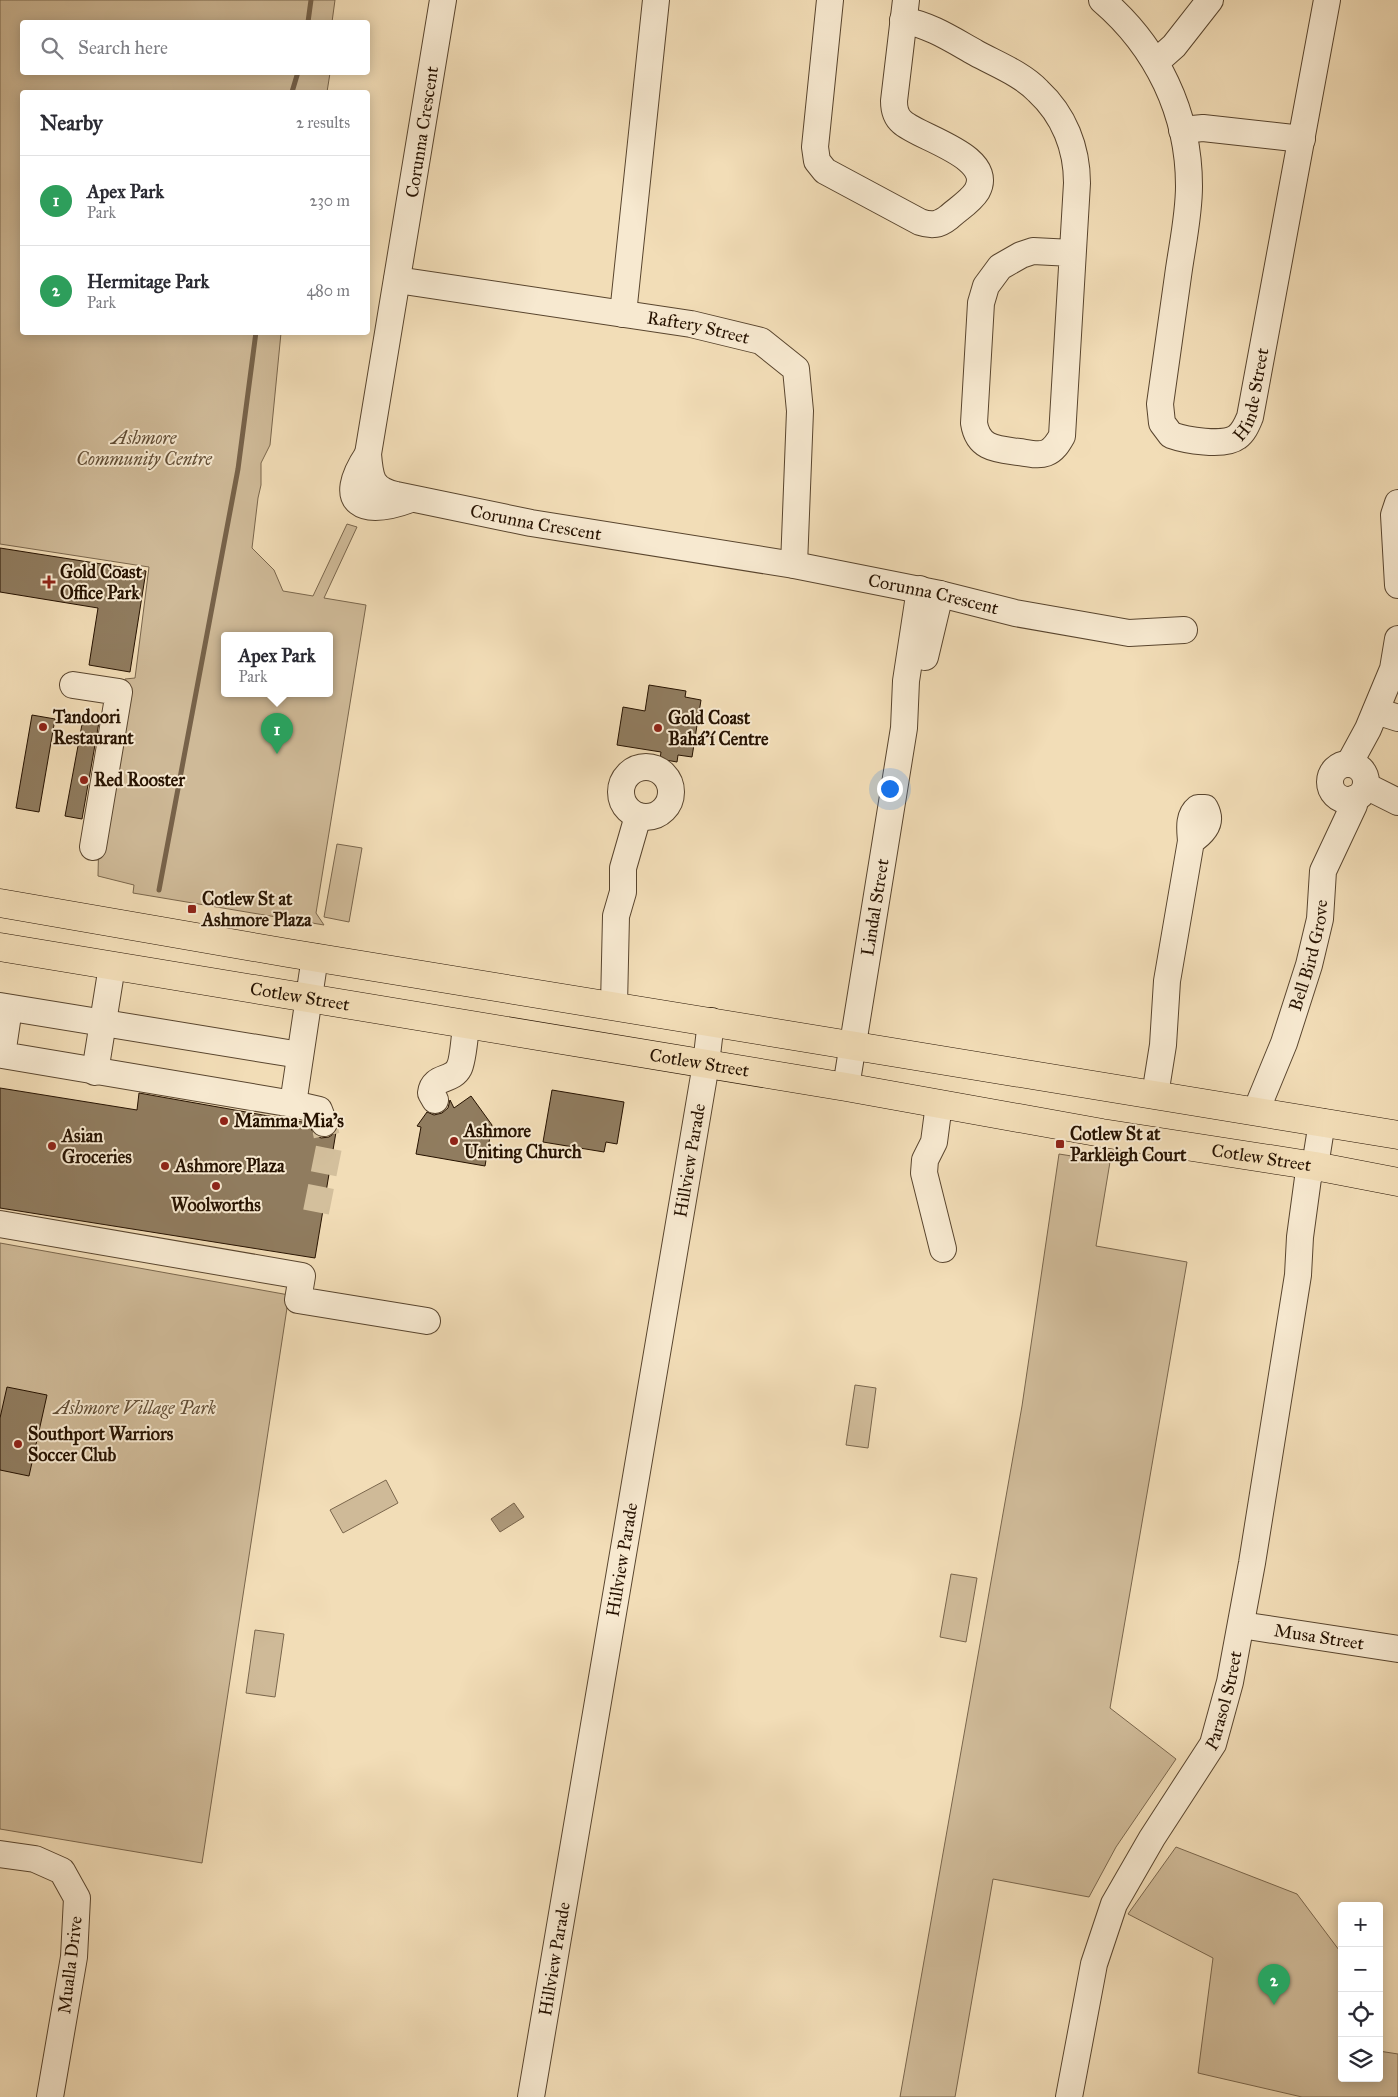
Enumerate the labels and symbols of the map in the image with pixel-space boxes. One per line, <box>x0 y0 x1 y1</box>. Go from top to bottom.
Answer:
street label: Corunna Crescent <box>401 64 443 199</box>
street label: Raftery Street <box>646 307 752 349</box>
street label: Hinde Street <box>1228 346 1274 446</box>
park label: Ashmore Community Centre <box>76 427 213 470</box>
street label: Corunna Crescent <box>468 500 604 545</box>
place label: Gold Coast Office Park <box>60 561 143 604</box>
street label: Corunna Crescent <box>866 569 1002 620</box>
marker: Gold Coast Office Park <box>42 575 56 589</box>
place label: Tandoori Restaurant <box>52 706 134 749</box>
place label: Gold Coast Bahá'í Centre <box>668 707 769 750</box>
pin: 1 <box>261 713 293 754</box>
marker: Tandoori Restaurant <box>37 721 49 733</box>
marker: Gold Coast Bahá'í Centre <box>652 722 664 734</box>
place label: Red Rooster <box>94 769 186 791</box>
marker: Red Rooster <box>78 774 90 786</box>
your location <box>877 776 903 802</box>
street label: Lindal Street <box>856 856 894 958</box>
place label: Cotlew St at Ashmore Plaza <box>201 888 312 931</box>
street label: Bell Bird Grove <box>1284 899 1332 1014</box>
marker: Cotlew St at Ashmore Plaza <box>186 903 198 915</box>
street label: Cotlew Street <box>248 978 352 1016</box>
street label: Cotlew Street <box>648 1044 752 1082</box>
street label: Hillview Parade <box>669 1102 710 1219</box>
place label: Mamma Mia's <box>234 1110 344 1132</box>
marker: Mamma Mia's <box>218 1115 230 1127</box>
place label: Ashmore Uniting Church <box>463 1120 583 1164</box>
place label: Cotlew St at Parkleigh Court <box>1070 1123 1187 1167</box>
place label: Asian Groceries <box>61 1125 132 1168</box>
marker: Ashmore Uniting Church <box>448 1135 460 1147</box>
marker: Cotlew St at Parkleigh Court <box>1054 1138 1066 1150</box>
street label: Cotlew Street <box>1210 1139 1314 1176</box>
marker: Asian Groceries <box>46 1140 58 1152</box>
place label: Ashmore Plaza <box>174 1155 285 1177</box>
marker: Ashmore Plaza <box>159 1160 171 1172</box>
marker: Woolworths <box>210 1180 222 1192</box>
place label: Woolworths <box>171 1194 261 1216</box>
park label: Ashmore Village Park <box>52 1397 216 1419</box>
place label: Southport Warriors Soccer Club <box>28 1423 174 1466</box>
marker: Southport Warriors Soccer Club <box>12 1438 24 1450</box>
street label: Hillview Parade <box>602 1501 643 1618</box>
street label: Musa Street <box>1273 1619 1366 1655</box>
street label: Parasol Street <box>1201 1648 1247 1755</box>
street label: Hillview Parade <box>534 1900 575 2018</box>
street label: Mualla Drive <box>53 1915 87 2015</box>
pin: 2 <box>1258 1964 1290 2005</box>

